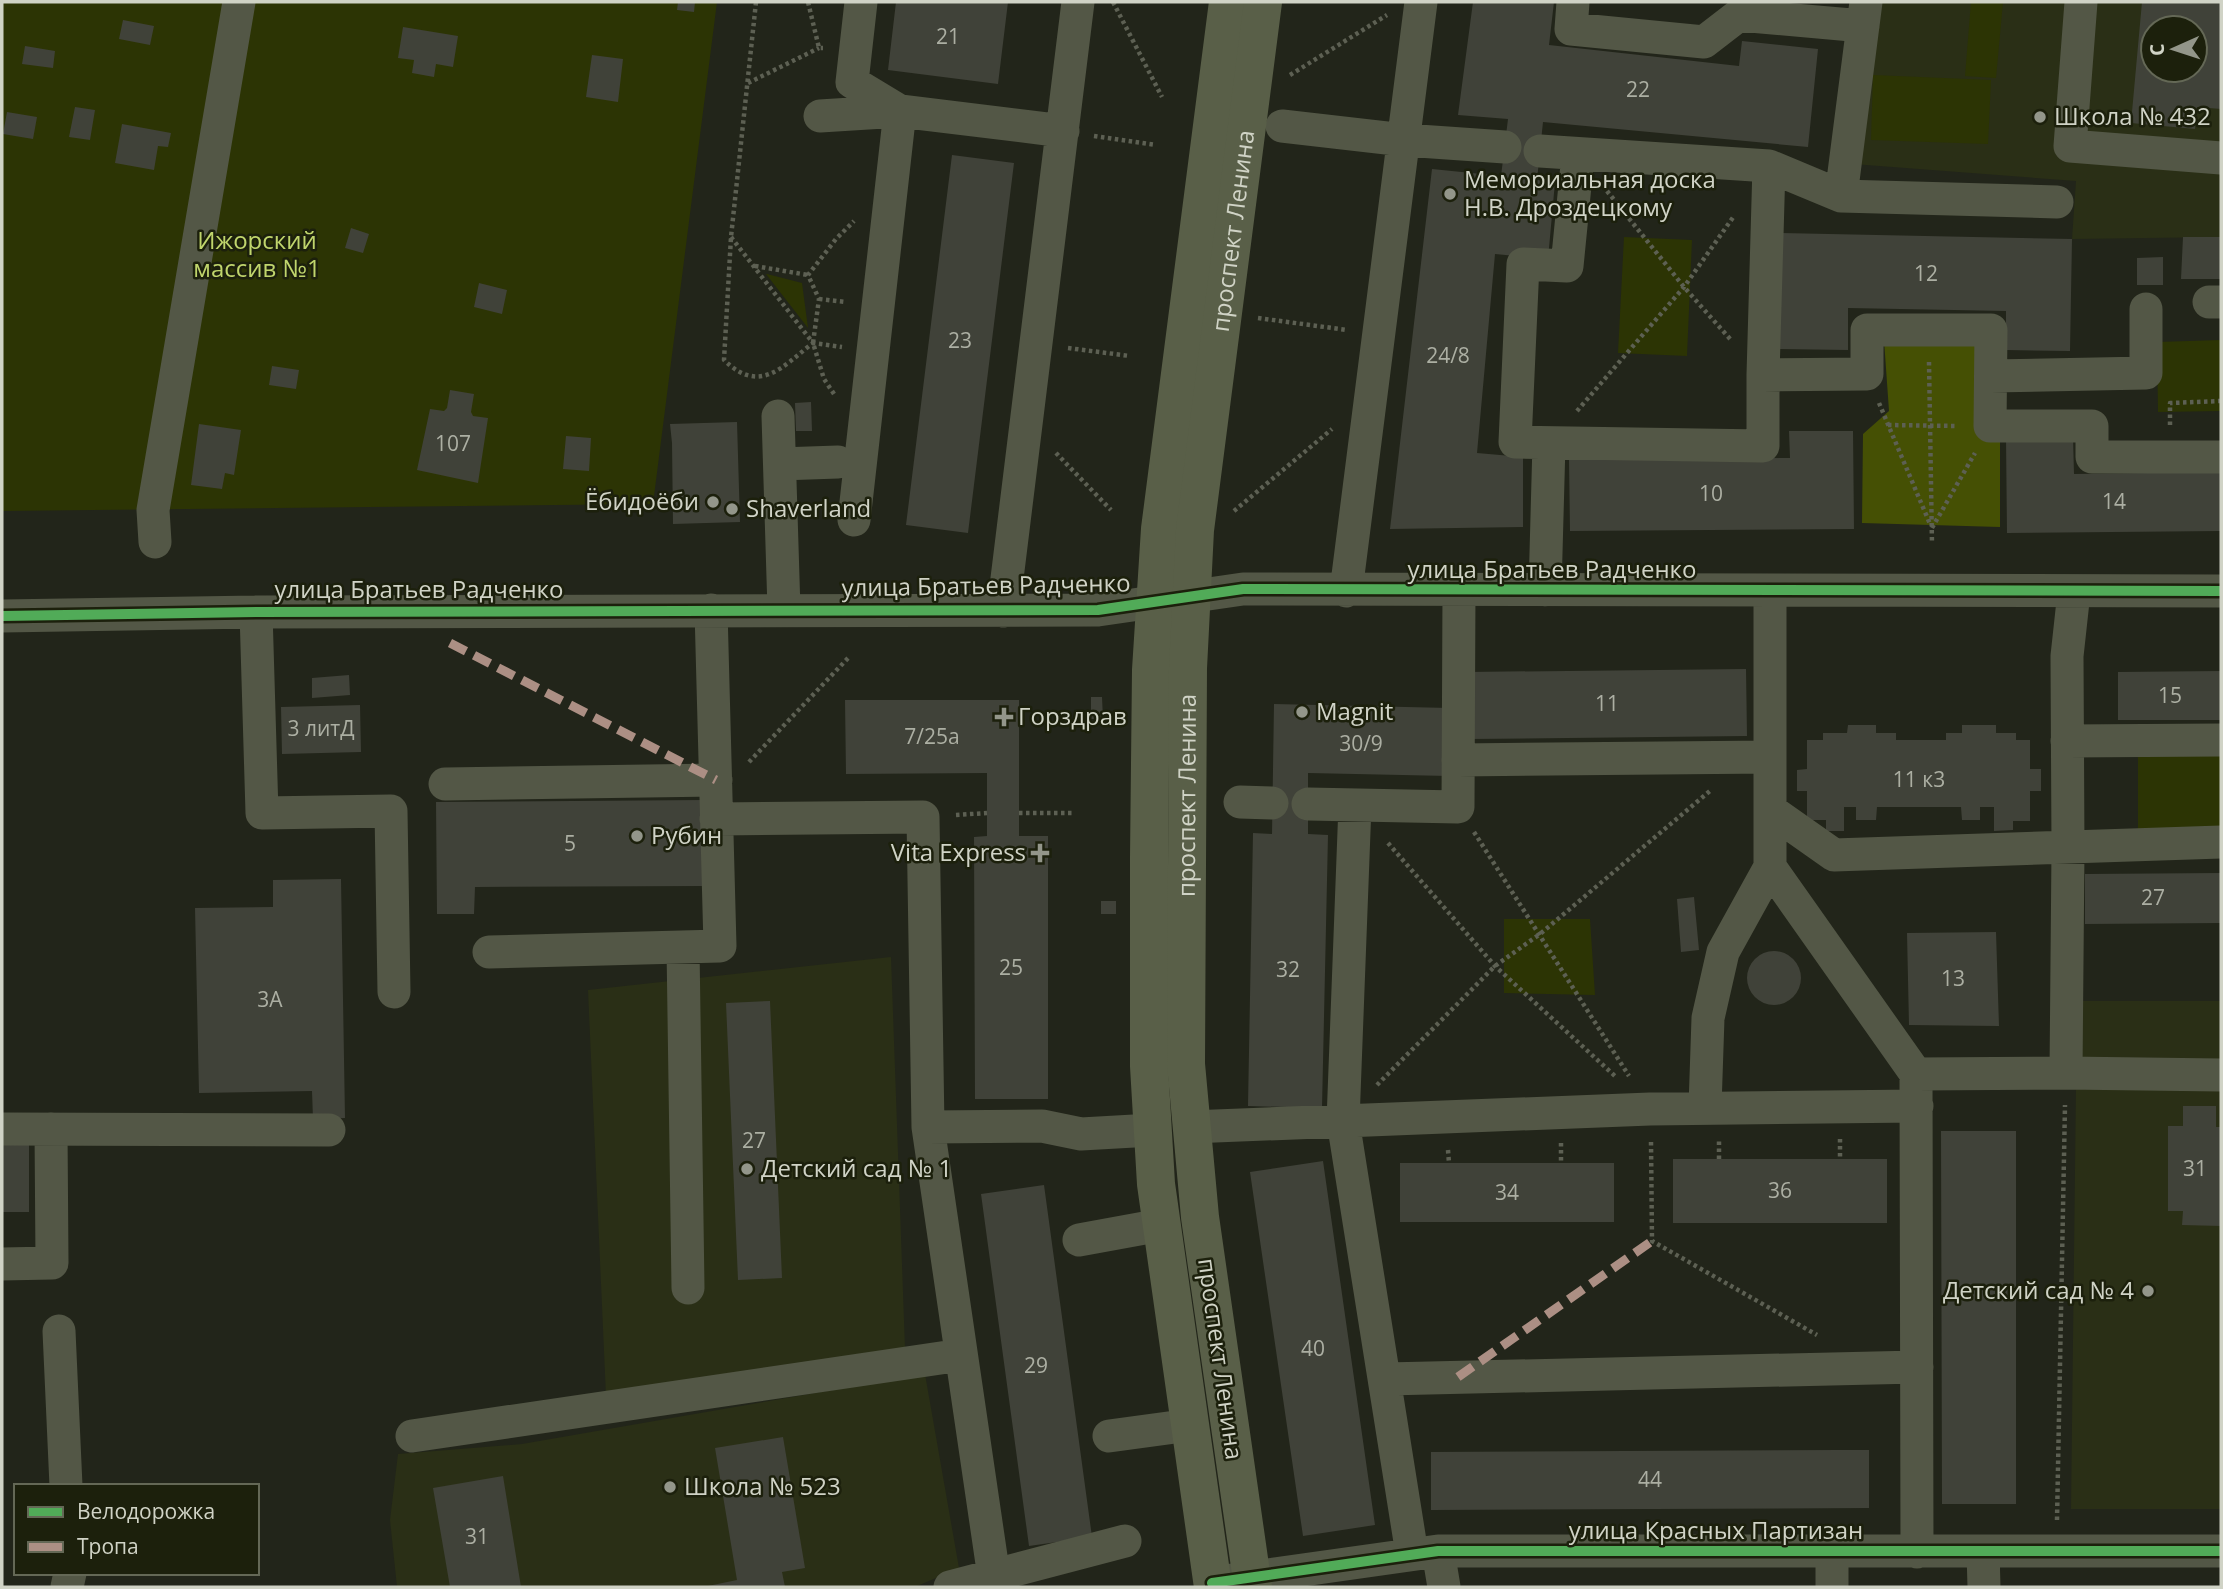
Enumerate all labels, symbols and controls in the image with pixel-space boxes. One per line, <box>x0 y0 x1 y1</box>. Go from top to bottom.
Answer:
north arrow <box>2139 14 2209 84</box>
house number: 21 <box>936 22 960 50</box>
text: С <box>2144 43 2170 57</box>
house number: 22 <box>1626 75 1650 103</box>
place label: Школа № 432 <box>2054 99 2211 132</box>
marker: Школа № 432 <box>2032 109 2048 125</box>
street label: проспект Ленина <box>1203 128 1261 334</box>
place label: Мемориальная доска Н.В. Дроздецкому <box>1464 162 1716 223</box>
marker: Мемориальная доска Н.В. Дроздецкому <box>1442 186 1458 202</box>
park label: Ижорский массив №1 <box>193 223 321 284</box>
house number: 12 <box>1914 259 1938 287</box>
house number: 23 <box>948 326 972 354</box>
house number: 24/8 <box>1426 341 1470 369</box>
house number: 107 <box>435 429 471 457</box>
house number: 10 <box>1699 479 1723 507</box>
place label: Ёбидоёби <box>585 484 699 517</box>
house number: 14 <box>2102 487 2126 515</box>
place label: Shaverland <box>746 491 871 524</box>
marker: Ёбидоёби <box>705 494 721 510</box>
marker: Shaverland <box>724 501 740 517</box>
street label: улица Братьев Радченко <box>1408 552 1696 585</box>
street label: улица Братьев Радченко <box>841 565 1131 604</box>
street label: улица Братьев Радченко <box>275 572 563 605</box>
house number: 15 <box>2158 681 2182 709</box>
house number: 11 <box>1595 689 1619 717</box>
street label: проспект Ленина <box>1169 694 1203 897</box>
place label: Magnit <box>1316 694 1393 727</box>
place label: Горздрав <box>1018 699 1127 732</box>
marker: Magnit <box>1294 704 1310 720</box>
marker: Горздрав <box>996 709 1012 725</box>
house number: 3 литД <box>287 714 355 742</box>
house number: 7/25а <box>904 722 960 750</box>
house number: 30/9 <box>1339 729 1383 757</box>
house number: 11 к3 <box>1893 765 1945 793</box>
place label: Рубин <box>651 818 722 851</box>
marker: Рубин <box>629 828 645 844</box>
house number: 5 <box>564 829 576 857</box>
place label: Vita Express <box>891 835 1026 868</box>
marker: Vita Express <box>1032 845 1048 861</box>
house number: 27 <box>2141 883 2165 911</box>
house number: 25 <box>999 953 1023 981</box>
house number: 32 <box>1276 955 1300 983</box>
house number: 13 <box>1941 964 1965 992</box>
house number: 3А <box>257 985 283 1013</box>
house number: 27 <box>742 1126 766 1154</box>
place label: Детский сад № 1 <box>761 1151 952 1184</box>
house number: 31 <box>2183 1154 2207 1182</box>
marker: Детский сад № 1 <box>739 1161 755 1177</box>
house number: 36 <box>1768 1176 1792 1204</box>
house number: 34 <box>1495 1178 1519 1206</box>
street label: проспект Ленина <box>1191 1256 1252 1462</box>
place label: Детский сад № 4 <box>1943 1273 2134 1306</box>
marker: Детский сад № 4 <box>2140 1283 2156 1299</box>
house number: 40 <box>1301 1334 1325 1362</box>
house number: 29 <box>1024 1351 1048 1379</box>
house number: 44 <box>1638 1465 1662 1493</box>
place label: Школа № 523 <box>684 1469 841 1502</box>
marker: Школа № 523 <box>662 1479 678 1495</box>
legend <box>14 1484 259 1575</box>
text: Велодорожка <box>77 1497 215 1525</box>
street label: улица Красных Партизан <box>1569 1513 1863 1546</box>
house number: 31 <box>465 1522 489 1550</box>
text: Тропа <box>77 1532 139 1560</box>

